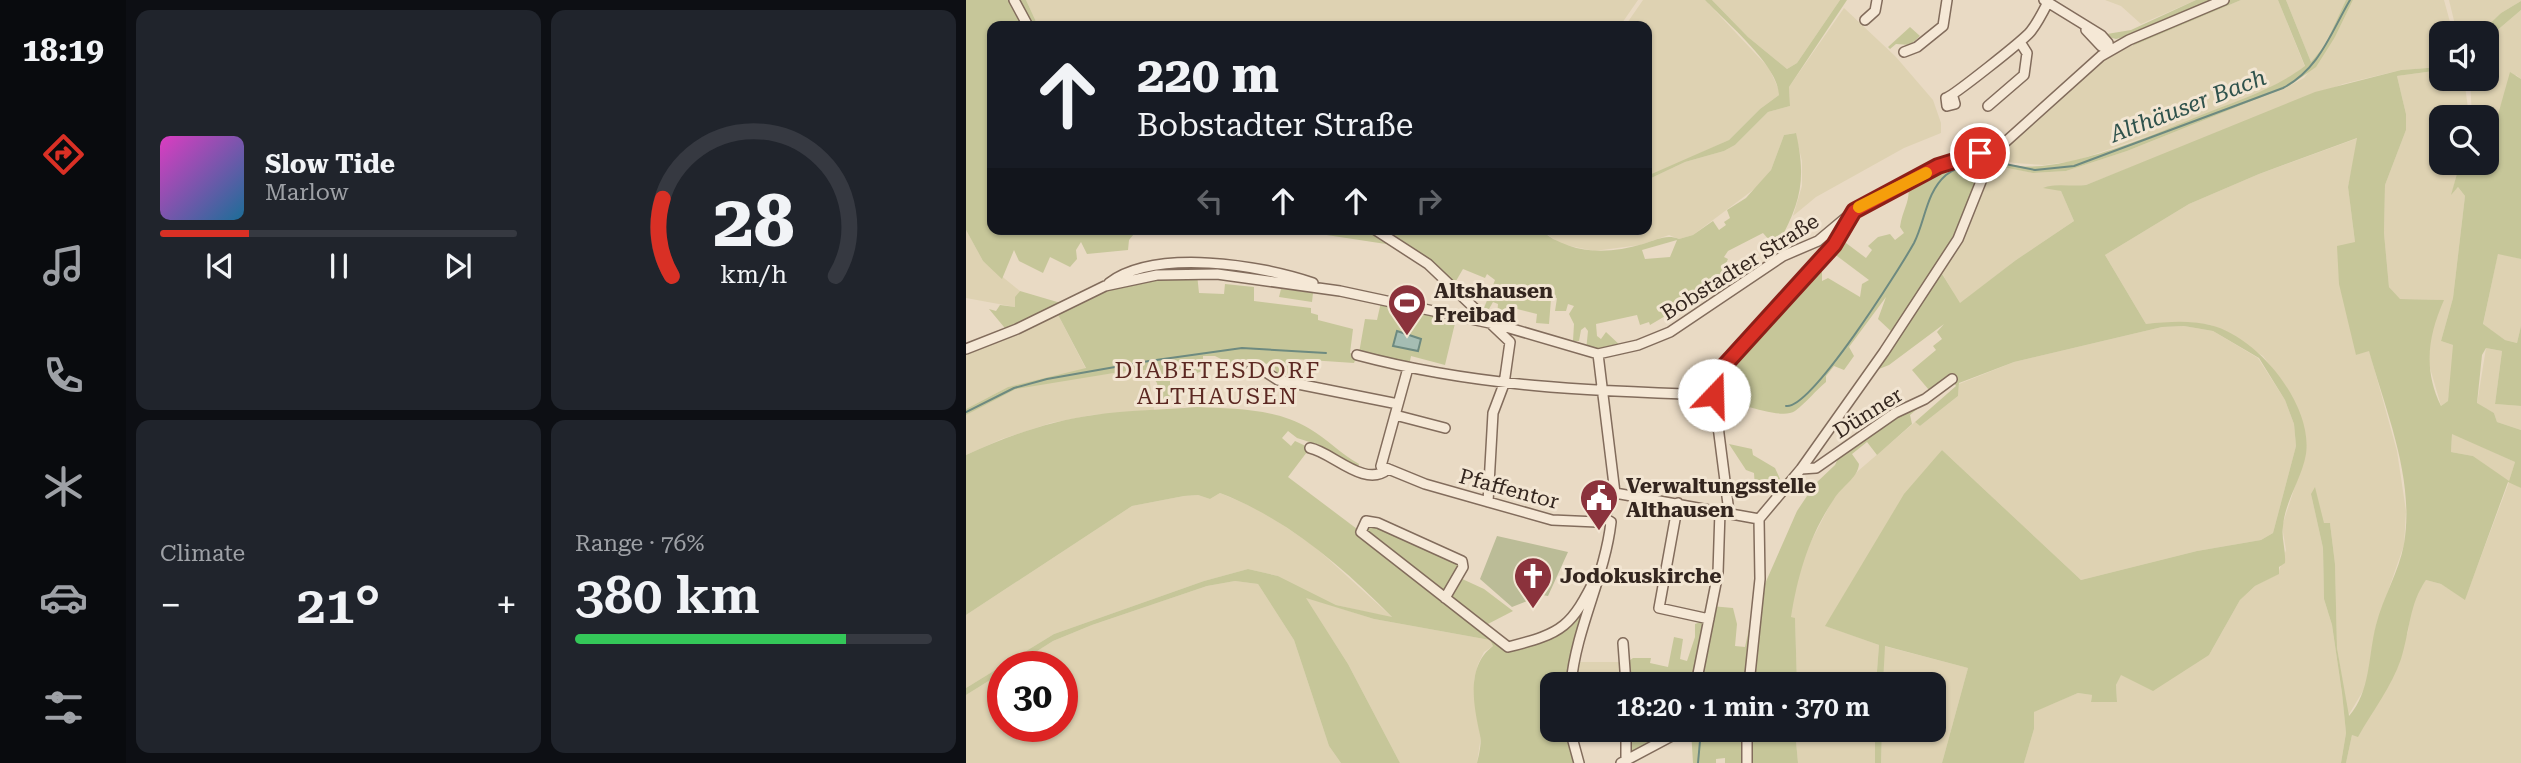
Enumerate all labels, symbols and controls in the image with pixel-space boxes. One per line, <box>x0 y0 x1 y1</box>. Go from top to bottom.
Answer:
map controls <box>2429 21 2499 175</box>
button: sound <box>2429 21 2499 91</box>
text: 18:19 <box>22 31 104 69</box>
text: 220 m <box>1137 47 1279 104</box>
icon: ahead <box>1022 49 1113 140</box>
water label: Althäuser Bach <box>2104 64 2270 149</box>
button: search <box>2429 105 2499 175</box>
text: Bobstadter Straße <box>1137 106 1413 144</box>
pin <box>1950 123 2010 183</box>
icon: directions <box>39 130 88 179</box>
icon: arrive <box>1961 134 1999 172</box>
text: Slow Tide <box>265 149 395 179</box>
text: Marlow <box>265 179 348 206</box>
text: 28 <box>713 180 794 265</box>
icon: left <box>1191 182 1229 220</box>
icon: ahead <box>1264 182 1302 220</box>
icon: ahead <box>1337 182 1375 220</box>
icon: right <box>1410 182 1448 220</box>
street label: Bobstadter Straße <box>1657 209 1823 325</box>
icon: music <box>39 241 88 290</box>
icon: previous <box>201 247 239 285</box>
icon: pause <box>320 247 358 285</box>
icon: next <box>439 247 477 285</box>
text: km/h <box>720 260 787 289</box>
place label: Altshausen Freibad <box>1434 279 1553 327</box>
sports icon: Altshausen Freibad <box>1386 282 1428 337</box>
icon: phone <box>39 351 88 400</box>
district label: DIABETESDORF ALTHAUSEN <box>1115 357 1321 410</box>
position arrow <box>1677 358 1751 432</box>
street label: Dünner <box>1829 382 1907 443</box>
icon: climate <box>39 462 88 511</box>
street label: Pfaffentor <box>1457 464 1562 514</box>
place label: Verwaltungsstelle Althausen <box>1626 474 1816 522</box>
public building icon: Verwaltungsstelle Althausen <box>1578 477 1620 532</box>
text: Range · 76% <box>575 530 704 557</box>
text: Climate <box>160 540 245 567</box>
church icon: Jodokuskirche <box>1512 555 1554 610</box>
place label: Jodokuskirche <box>1560 564 1722 588</box>
text: 380 km <box>575 565 760 626</box>
icon: car <box>39 573 88 622</box>
text: 21° <box>297 575 380 636</box>
text: − <box>160 583 181 627</box>
text: + <box>496 583 517 627</box>
speed limit sign: 30 <box>987 651 1078 742</box>
icon: filters <box>39 683 88 732</box>
text: 18:20 · 1 min · 370 m <box>1616 692 1870 722</box>

